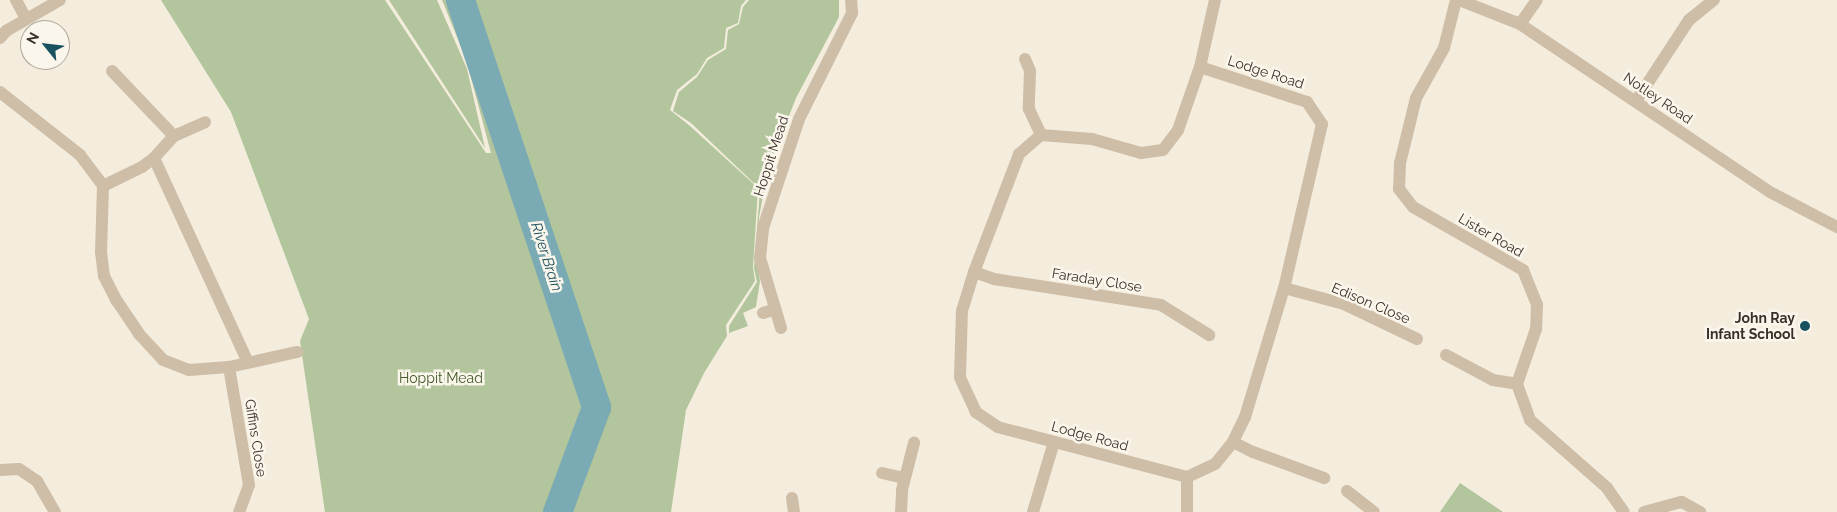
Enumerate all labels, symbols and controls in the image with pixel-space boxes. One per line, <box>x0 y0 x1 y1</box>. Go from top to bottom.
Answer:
north arrow <box>20 20 70 70</box>
text: N <box>23 30 42 47</box>
street label: Lodge Road <box>1226 52 1306 92</box>
street label: Notley Road <box>1620 69 1696 127</box>
street label: Hoppit Mead <box>750 114 792 198</box>
street label: Lister Road <box>1455 210 1527 260</box>
water label: River Brain <box>526 220 566 294</box>
street label: Faraday Close <box>1051 265 1143 295</box>
street label: Edison Close <box>1329 279 1413 327</box>
place label: John Ray Infant School <box>1706 310 1795 342</box>
marker: John Ray Infant School <box>1799 320 1811 332</box>
park label: Hoppit Mead <box>399 370 483 386</box>
street label: Giffins Close <box>242 398 270 478</box>
street label: Lodge Road <box>1050 418 1130 454</box>

